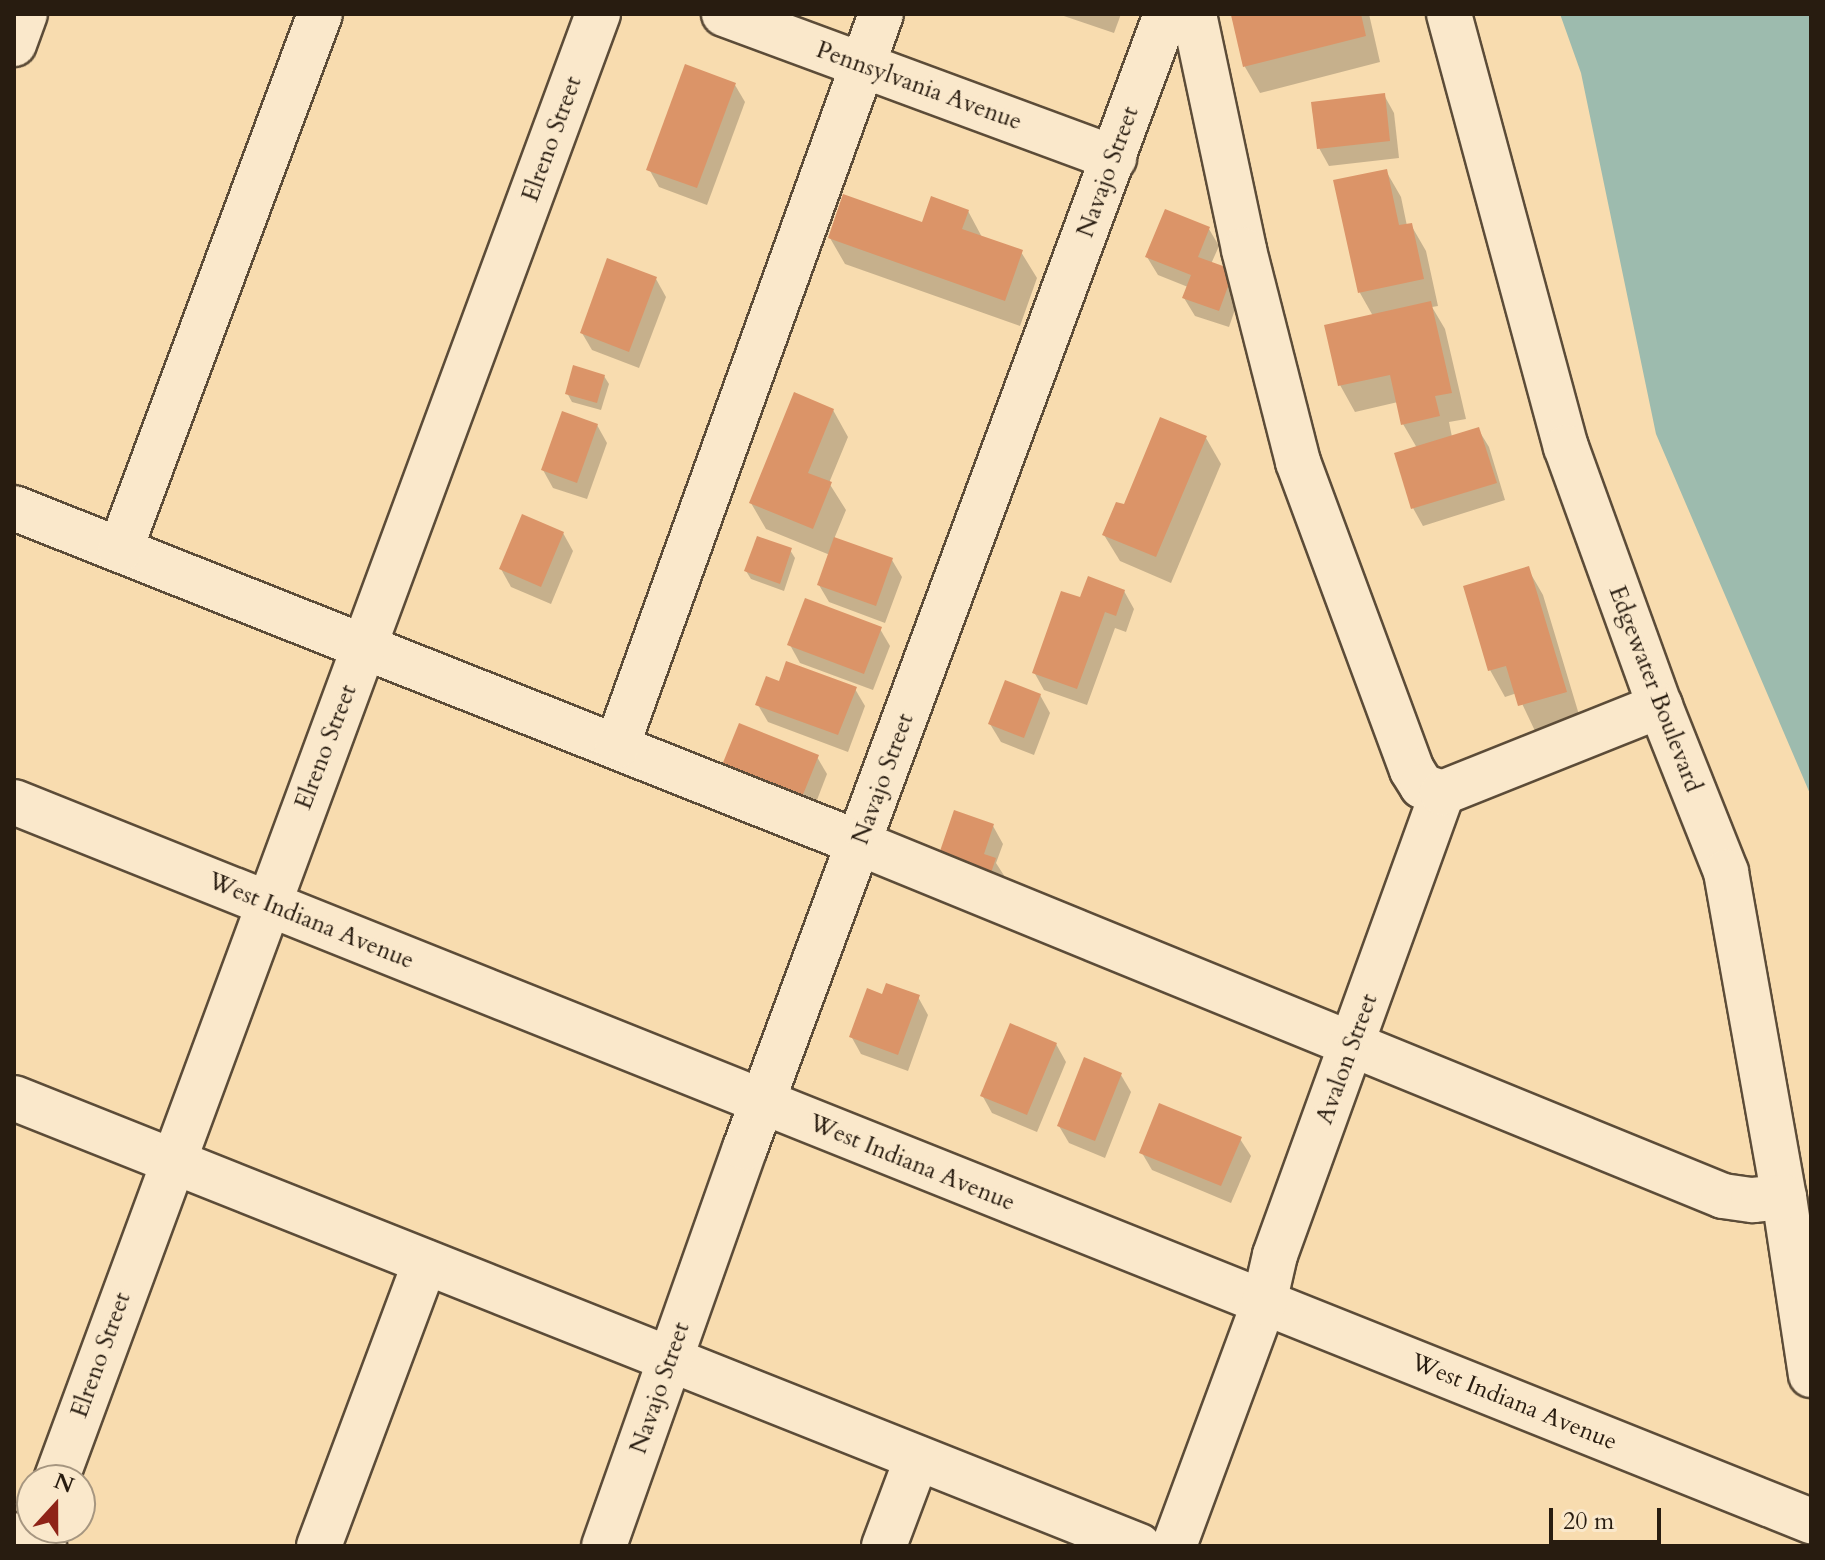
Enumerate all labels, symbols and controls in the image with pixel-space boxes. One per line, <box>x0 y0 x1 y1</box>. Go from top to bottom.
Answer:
street label: Pennsylvania Avenue <box>812 35 1026 137</box>
street label: Elreno Street <box>516 72 588 206</box>
street label: Navajo Street <box>1071 103 1145 241</box>
street label: Edgewater Boulevard <box>1602 582 1708 796</box>
street label: Elreno Street <box>289 681 363 813</box>
street label: Navajo Street <box>846 710 920 848</box>
street label: West Indiana Avenue <box>204 867 418 975</box>
street label: Avalon Street <box>1310 990 1384 1128</box>
street label: West Indiana Avenue <box>805 1109 1019 1217</box>
street label: Elreno Street <box>65 1288 137 1422</box>
street label: Navajo Street <box>624 1318 696 1458</box>
street label: West Indiana Avenue <box>1407 1348 1621 1456</box>
north arrow <box>16 1464 96 1544</box>
text: N <box>50 1466 78 1501</box>
scale bar <box>1553 1492 1665 1542</box>
text: 20 m <box>1563 1505 1614 1538</box>

